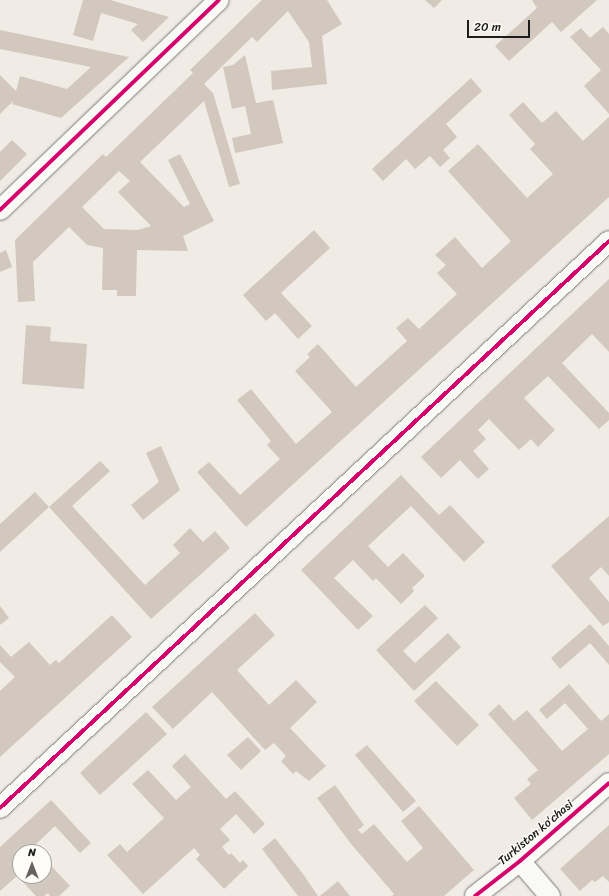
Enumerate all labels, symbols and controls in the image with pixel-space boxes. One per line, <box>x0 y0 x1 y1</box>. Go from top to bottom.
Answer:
scale bar <box>469 12 532 38</box>
text: 20 m <box>474 16 501 38</box>
street label: Turkiston koʻchasi <box>496 797 576 869</box>
text: N <box>28 843 36 862</box>
north arrow <box>12 844 52 884</box>

